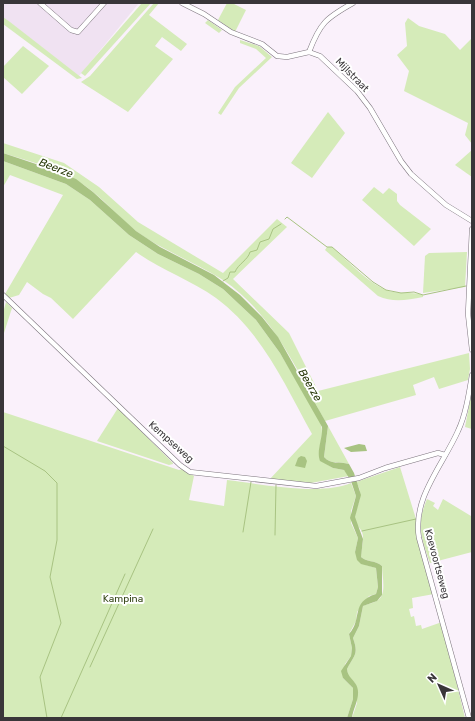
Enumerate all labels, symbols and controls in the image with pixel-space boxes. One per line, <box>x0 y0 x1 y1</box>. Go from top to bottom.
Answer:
street label: Mijlstraat <box>333 55 371 95</box>
water label: Beerze <box>37 156 75 180</box>
water label: Beerze <box>295 366 325 404</box>
street label: Kempseweg <box>146 419 196 465</box>
street label: Koevoortseweg <box>422 528 452 600</box>
park label: Kampina <box>103 593 143 605</box>
north arrow <box>419 665 459 705</box>
text: N <box>425 671 440 686</box>

